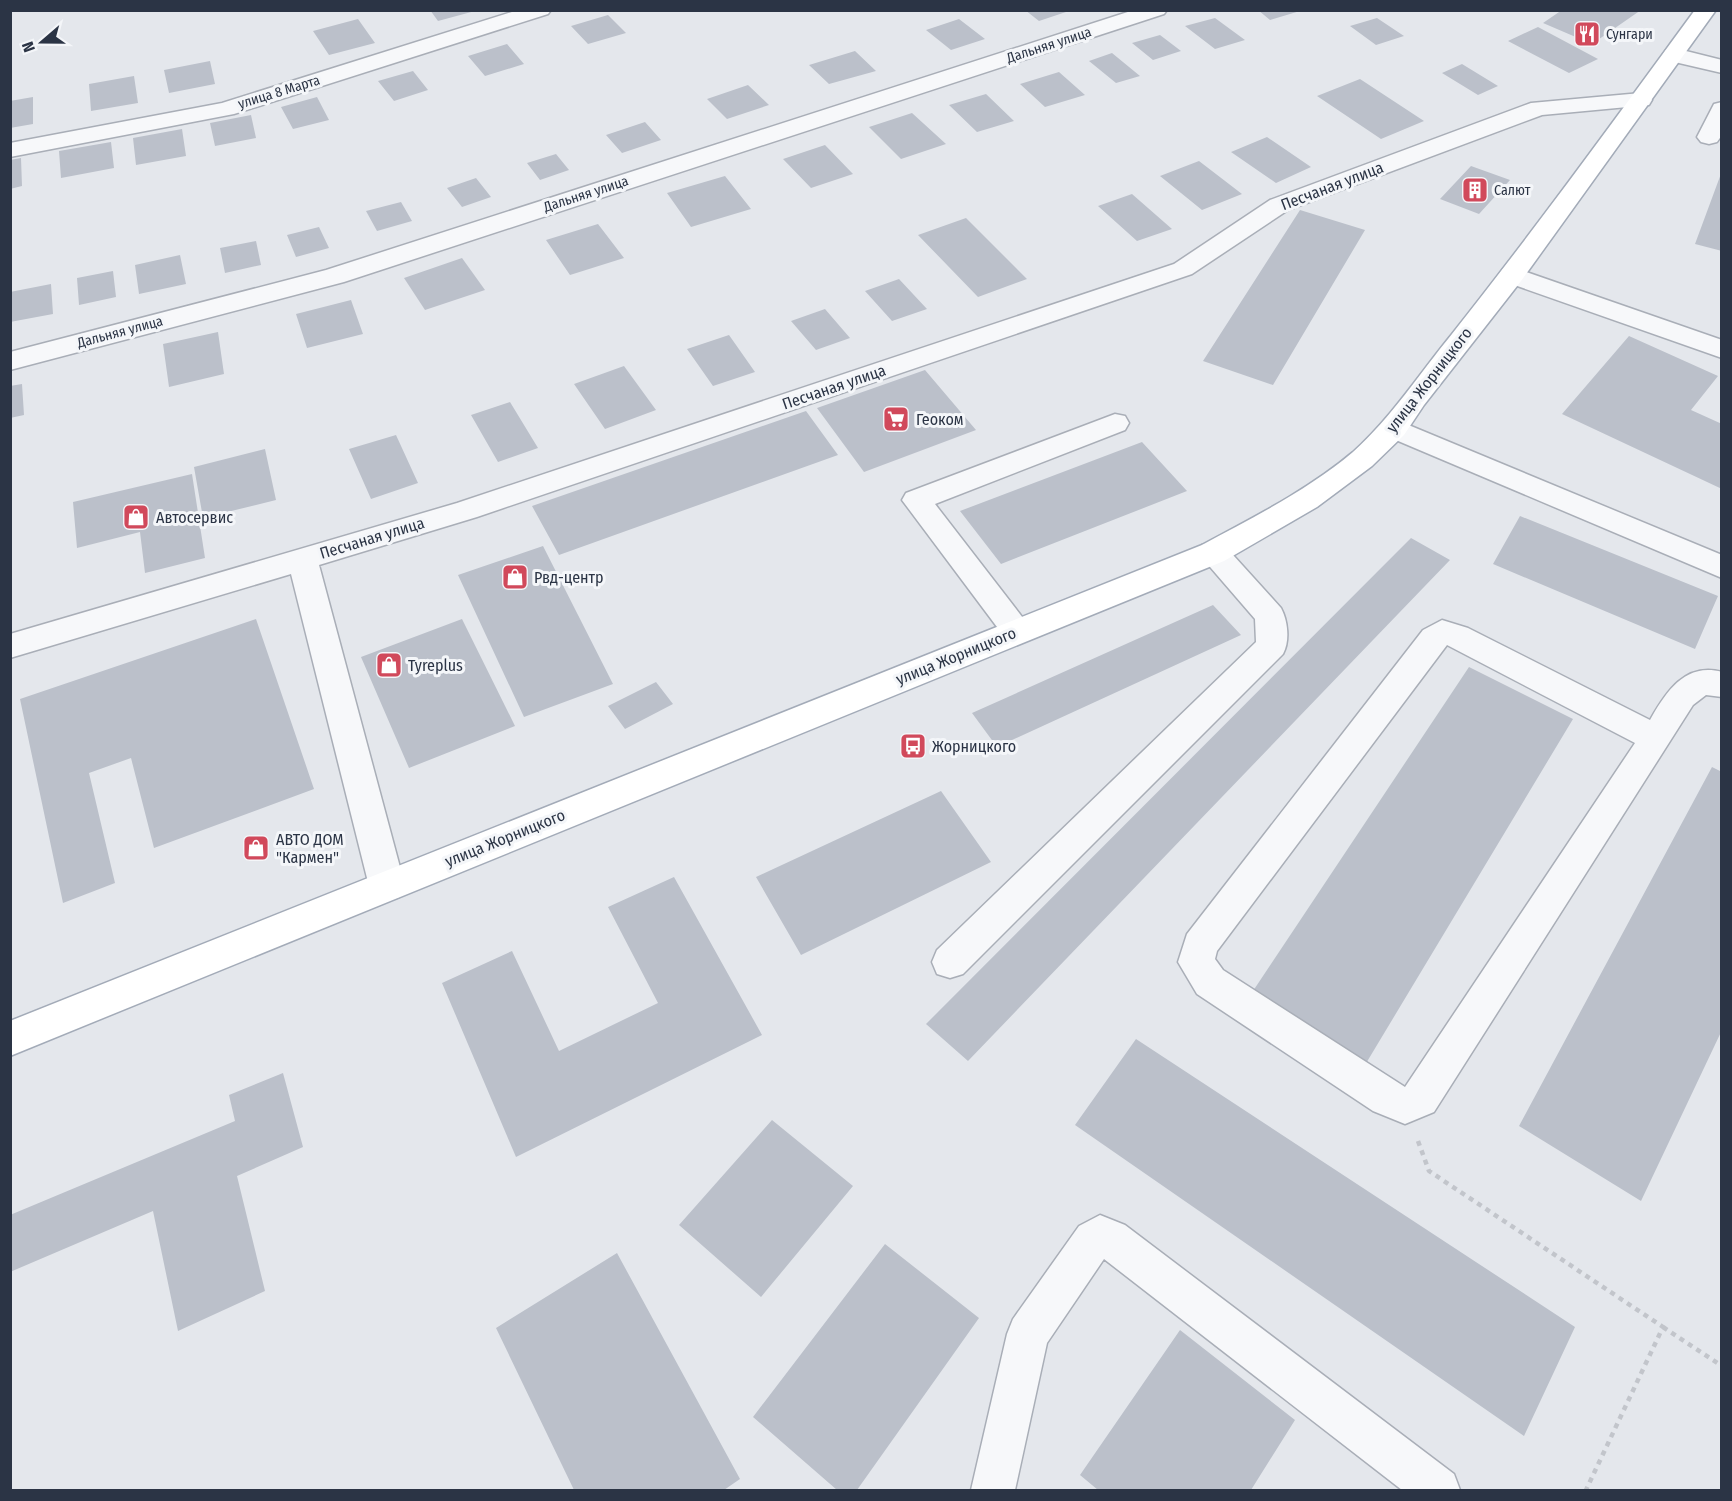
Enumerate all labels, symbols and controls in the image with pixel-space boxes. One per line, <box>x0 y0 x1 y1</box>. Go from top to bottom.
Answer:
north arrow <box>12 12 72 72</box>
restaurant icon: Сунгари <box>1572 19 1602 49</box>
street label: Дальняя улица <box>1004 23 1094 67</box>
place label: Сунгари <box>1606 26 1653 43</box>
text: N <box>18 39 39 55</box>
street label: улица 8 Марта <box>236 71 322 113</box>
street label: Песчаная улица <box>1278 158 1386 214</box>
street label: Дальняя улица <box>541 172 631 216</box>
building icon: Салют <box>1460 175 1490 205</box>
place label: Салют <box>1494 182 1531 199</box>
street label: Дальняя улица <box>74 312 165 352</box>
street label: улица Жорницкого <box>1382 324 1476 436</box>
street label: Песчаная улица <box>780 360 888 414</box>
supermarket icon: Геоком <box>881 404 911 434</box>
place label: Геоком <box>916 410 964 429</box>
shop icon: Автосервис <box>121 502 151 532</box>
place label: Автосервис <box>156 508 233 527</box>
street label: Песчаная улица <box>317 513 427 563</box>
shop icon: Рвд-центр <box>500 562 530 592</box>
place label: Рвд-центр <box>534 568 604 587</box>
street label: улица Жорницкого <box>893 623 1019 689</box>
shop icon: Tyreplus <box>374 650 404 680</box>
place label: Tyreplus <box>408 656 463 675</box>
bus stop icon: Жорницкого <box>898 731 928 761</box>
place label: Жорницкого <box>932 737 1016 756</box>
street label: улица Жорницкого <box>442 805 568 871</box>
place label: АВТО ДОМ "Кармен" <box>276 830 344 867</box>
shop icon: АВТО ДОМ "Кармен" <box>241 833 271 863</box>

